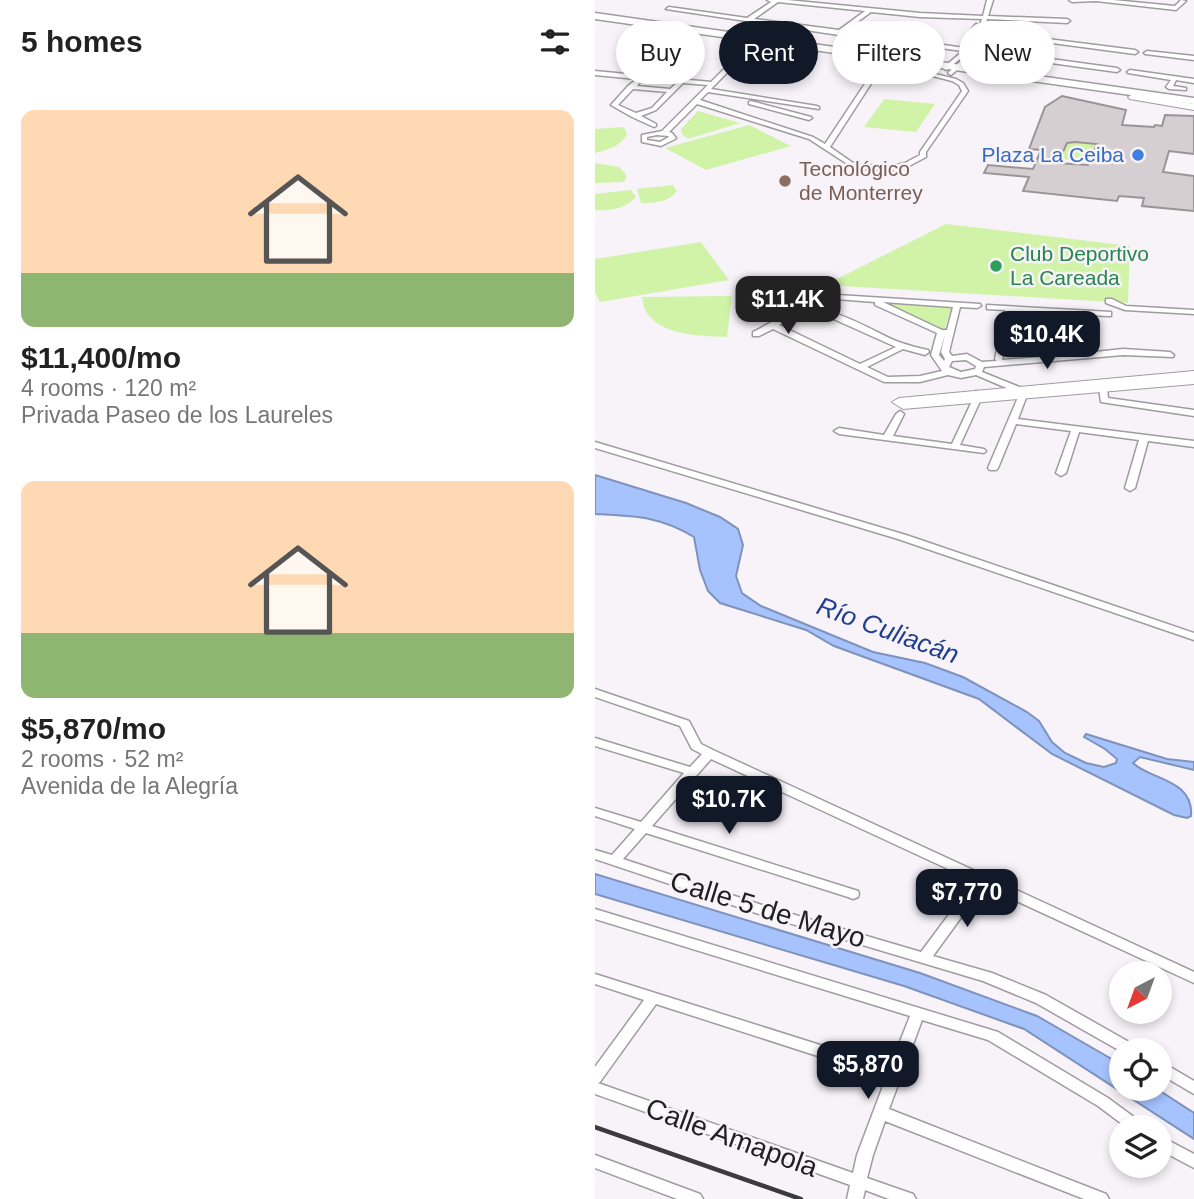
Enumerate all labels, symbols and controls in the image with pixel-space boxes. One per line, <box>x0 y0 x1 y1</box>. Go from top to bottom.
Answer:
chip: Buy <box>616 21 705 84</box>
chip: Rent <box>719 21 818 84</box>
chip: Filters <box>832 21 945 84</box>
chip: New <box>959 21 1055 84</box>
icon: filters <box>536 23 574 61</box>
text: 5 homes <box>21 25 143 58</box>
place label: Plaza La Ceiba <box>982 143 1124 166</box>
marker: Plaza La Ceiba <box>1130 147 1146 163</box>
icon: home <box>235 156 361 282</box>
place label: Tecnológico de Monterrey <box>799 157 923 204</box>
marker: Tecnológico de Monterrey <box>777 173 793 189</box>
place label: Club Deportivo La Careada <box>1010 242 1149 289</box>
marker: Club Deportivo La Careada <box>988 258 1004 274</box>
pin: $11.4K <box>731 276 845 336</box>
text: $11.4K <box>752 286 824 312</box>
pin: $10.4K <box>990 312 1104 371</box>
text: $10.4K <box>1010 321 1084 347</box>
text: $11,400/mo <box>21 341 181 374</box>
text: 4 rooms · 120 m² <box>21 375 196 401</box>
text: Privada Paseo de los Laureles <box>21 402 333 428</box>
icon: home <box>235 527 361 653</box>
water label: Río Culiacán <box>813 590 963 670</box>
text: $5,870/mo <box>21 712 166 745</box>
text: 2 rooms · 52 m² <box>21 746 183 772</box>
text: Avenida de la Alegría <box>21 773 238 799</box>
pin: $10.7K <box>672 776 786 836</box>
text: $10.7K <box>692 786 766 812</box>
street label: Calle 5 de Mayo <box>667 865 869 954</box>
pin: $7,770 <box>910 870 1024 929</box>
text: $7,770 <box>932 879 1002 905</box>
north arrow <box>1109 961 1173 1024</box>
map controls <box>1109 961 1172 1178</box>
button: locate <box>1109 1038 1172 1101</box>
pin: $5,870 <box>811 1042 925 1101</box>
text: $5,870 <box>833 1051 903 1077</box>
street label: Calle Amapola <box>642 1092 822 1183</box>
button: layers <box>1109 1115 1172 1178</box>

